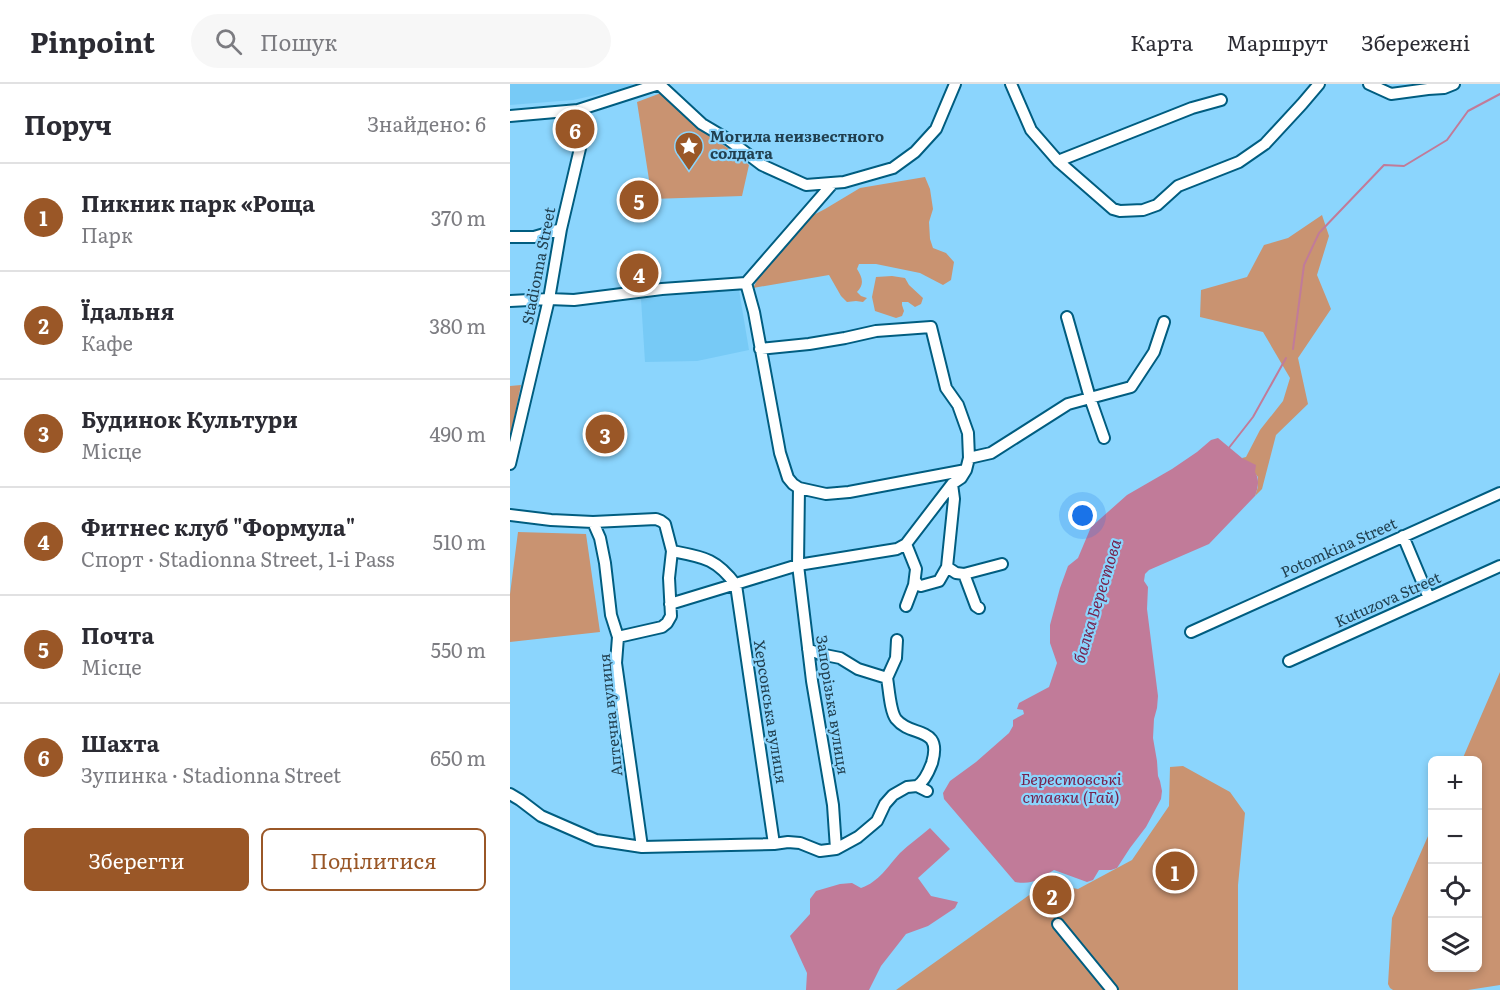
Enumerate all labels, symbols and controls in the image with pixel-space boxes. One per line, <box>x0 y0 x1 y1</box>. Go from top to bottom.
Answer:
search box <box>191 14 611 68</box>
text: Pinpoint <box>30 20 155 62</box>
icon: search <box>212 25 245 58</box>
text: Пошук <box>260 25 337 58</box>
text: Карта <box>1130 26 1193 57</box>
text: Маршрут <box>1226 26 1328 57</box>
text: Збережені <box>1361 26 1470 57</box>
text: Поруч <box>24 104 112 143</box>
pin: 6 <box>556 106 594 152</box>
text: Знайдено: 6 <box>367 108 486 138</box>
place label: Могила неизвестного солдата <box>710 124 884 164</box>
place icon: Могила неизвестного солдата <box>673 130 705 172</box>
pin: 5 <box>620 178 658 222</box>
text: Пикник парк «Роща <box>81 186 315 219</box>
text: 1 <box>39 202 48 232</box>
text: 370 m <box>431 202 486 232</box>
street label: Stadionna Street <box>515 205 560 326</box>
text: Парк <box>81 219 133 249</box>
pin: 4 <box>620 250 658 296</box>
text: Їдальня <box>81 294 174 327</box>
text: 2 <box>38 310 49 340</box>
text: 380 m <box>429 310 486 340</box>
text: Кафе <box>81 327 133 357</box>
text: Будинок Культури <box>81 402 298 435</box>
pin: 3 <box>586 412 625 456</box>
text: 3 <box>38 418 49 448</box>
text: 490 m <box>430 418 486 448</box>
text: Місце <box>81 435 142 465</box>
your location <box>1068 501 1097 530</box>
text: Фитнес клуб "Формула" <box>81 510 355 543</box>
street label: Potomkina Street <box>1277 511 1400 583</box>
text: 4 <box>37 526 50 556</box>
text: 510 m <box>433 526 486 556</box>
water label: балка Берестова <box>1066 535 1127 666</box>
text: Спорт · Stadionna Street, 1-i Pass <box>81 543 395 573</box>
street label: Kutuzova Street <box>1331 565 1444 632</box>
text: Почта <box>81 618 154 651</box>
street label: Запорізька вулиця <box>811 633 856 776</box>
text: 5 <box>38 634 49 664</box>
text: 550 m <box>431 634 486 664</box>
street label: Херсонська вулиця <box>749 638 794 785</box>
text: Місце <box>81 651 142 681</box>
street label: Аптечна вулиця <box>592 653 627 778</box>
text: Шахта <box>81 726 159 759</box>
text: 6 <box>38 742 49 772</box>
text: 650 m <box>430 742 486 772</box>
map controls <box>1428 756 1482 972</box>
button: + <box>1428 756 1482 810</box>
text: Зупинка · Stadionna Street <box>81 759 341 789</box>
water label: Берестовські ставки (Гай) <box>1020 766 1122 808</box>
button: − <box>1428 810 1482 864</box>
button: Зберегти <box>24 828 249 891</box>
button: Поділитися <box>261 828 486 891</box>
pin: 1 <box>1156 848 1194 894</box>
button: locate <box>1428 864 1482 918</box>
pin: 2 <box>1032 872 1072 918</box>
button: layers <box>1428 918 1482 972</box>

